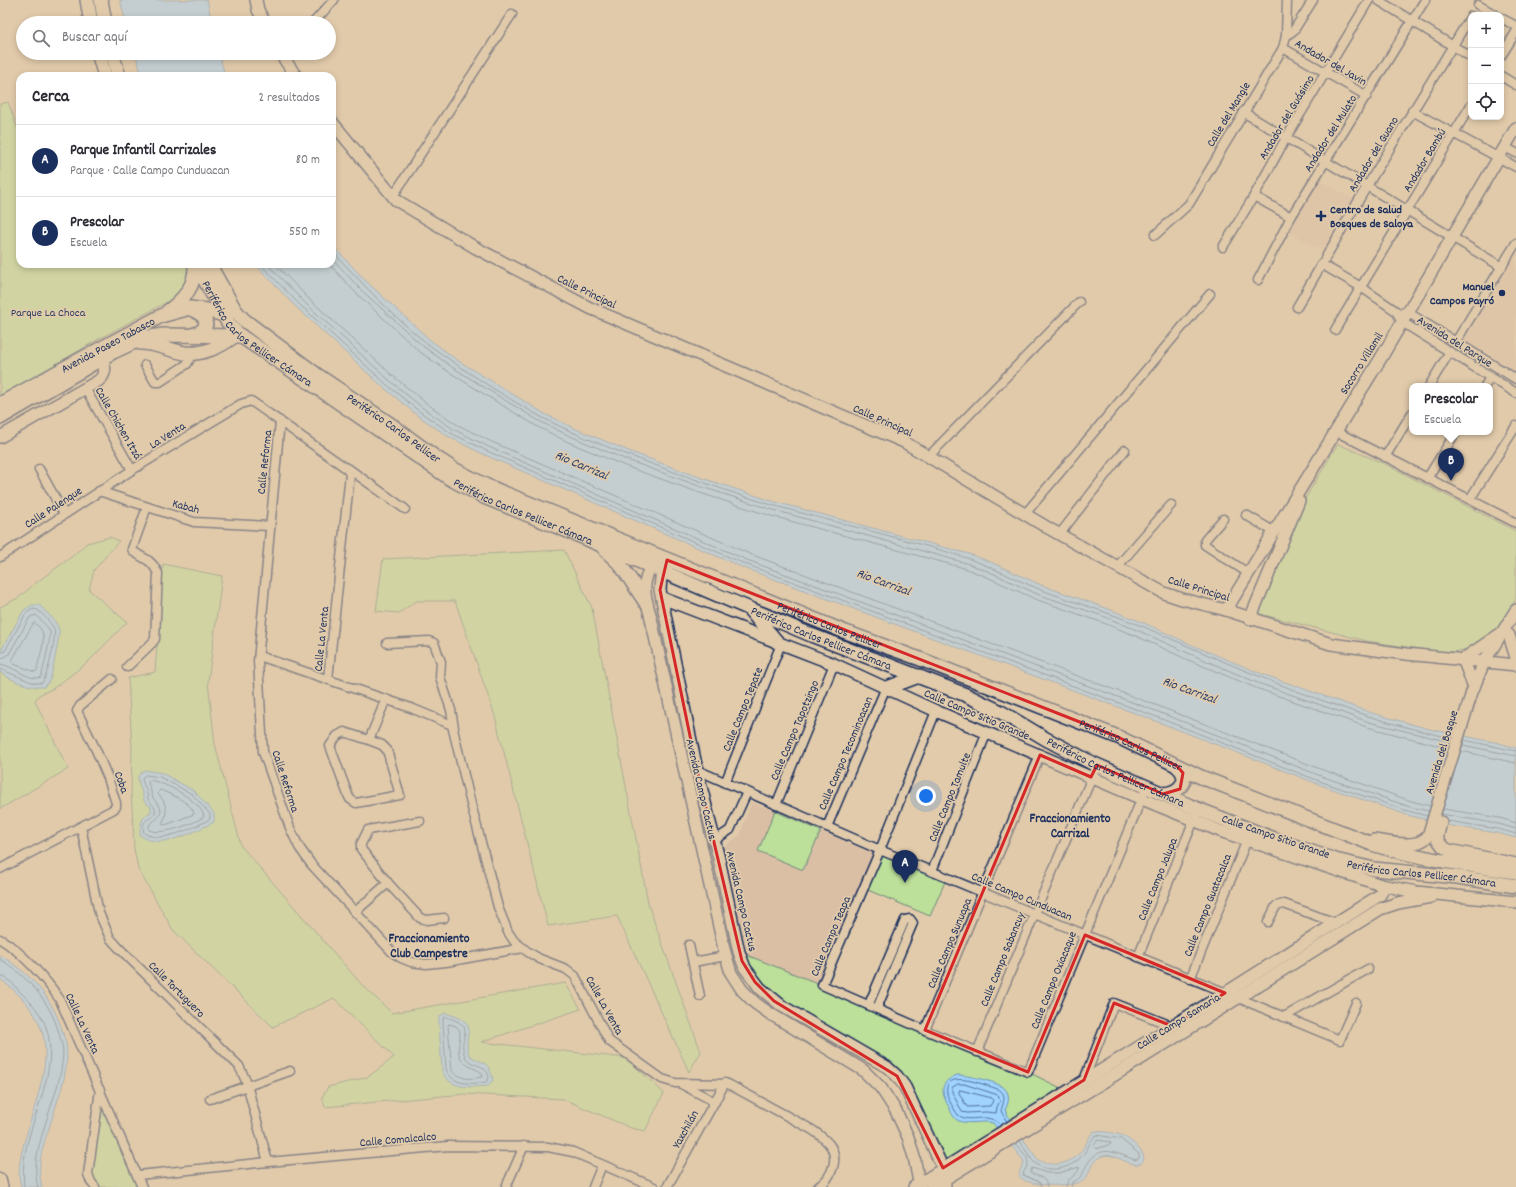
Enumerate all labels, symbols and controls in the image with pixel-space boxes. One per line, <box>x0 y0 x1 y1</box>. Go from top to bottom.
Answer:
map controls <box>1468 12 1504 120</box>
button: + <box>1468 12 1504 48</box>
search box <box>16 16 336 60</box>
icon: search <box>30 27 52 49</box>
text: Buscar aquí <box>62 27 127 49</box>
street label: Andador del Javin <box>1291 36 1370 91</box>
button: − <box>1468 48 1504 84</box>
street label: Andador del Guásimo <box>1255 72 1319 163</box>
street label: Calle del Mangle <box>1203 79 1255 151</box>
button: locate <box>1468 84 1504 120</box>
text: Cerca <box>32 86 69 110</box>
text: 2 resultados <box>258 89 320 108</box>
street label: Andador del Mulato <box>1301 92 1362 176</box>
street label: Andador del Guano <box>1345 114 1404 196</box>
street label: Andador Bambú <box>1400 126 1451 196</box>
text: Parque Infantil Carrizales <box>70 140 216 162</box>
text: A <box>41 151 49 170</box>
text: 80 m <box>296 151 320 170</box>
text: Parque · Calle Campo Cunduacan <box>70 162 230 181</box>
place label: Centro de Salud Bosques de Saloya <box>1330 202 1414 233</box>
marker: Centro de Salud Bosques de Saloya <box>1315 210 1327 222</box>
text: Prescolar <box>70 212 124 234</box>
text: B <box>42 223 48 242</box>
text: 550 m <box>289 223 320 242</box>
text: Escuela <box>70 234 107 253</box>
street label: Calle Principal <box>554 271 619 314</box>
street label: Periférico Carlos Pellicer Cámara <box>197 278 315 392</box>
place label: Manuel Campos Payró <box>1430 279 1495 310</box>
marker: Manuel Campos Payró <box>1497 288 1507 298</box>
park label: Parque La Choca <box>11 305 86 322</box>
street label: Avenida del Parque <box>1413 312 1495 372</box>
street label: Avenida Paseo Tabasco <box>58 314 159 378</box>
street label: Socorro Villamil <box>1336 329 1388 398</box>
popup <box>1409 383 1493 435</box>
street label: Calle Chichen Itzá <box>90 384 145 463</box>
text: Prescolar <box>1424 389 1478 411</box>
street label: Periférico Carlos Pellicer <box>343 390 444 469</box>
street label: Calle Principal <box>850 401 915 442</box>
text: Escuela <box>1424 411 1461 430</box>
street label: La Venta <box>146 418 190 454</box>
street label: Calle Reforma <box>254 429 277 495</box>
water label: Rio Carrizal <box>551 447 611 486</box>
pin: B <box>1438 448 1464 481</box>
street label: Periférico Carlos Pellicer Cámara <box>450 475 595 551</box>
street label: Calle Palenque <box>22 483 86 533</box>
street label: Kabah <box>170 496 201 519</box>
water label: Rio Carrizal <box>854 565 914 602</box>
street label: Calle Principal <box>1165 572 1232 607</box>
street label: Periférico Carlos Pellicer <box>774 598 885 655</box>
street label: Periférico Carlos Pellicer Cámara <box>748 603 894 676</box>
street label: Calle La Venta <box>311 605 334 672</box>
street label: Calle Campo Tepate <box>719 665 768 754</box>
water label: Rio Carrizal <box>1160 673 1220 710</box>
street label: Calle Campo Tapotzingo <box>767 678 824 783</box>
street label: Calle Campo Sitio Grande <box>921 685 1032 745</box>
street label: Calle Campo Tecominoacan <box>815 694 878 813</box>
street label: Avenida del Bosque <box>1422 708 1463 797</box>
street label: Periférico Carlos Pellicer <box>1076 715 1185 777</box>
street label: Periférico Carlos Pellicer Cámara <box>1043 734 1187 813</box>
street label: Avenida Campo Cactus. <box>680 737 721 843</box>
street label: Calle Reforma <box>267 748 303 815</box>
street label: Calle Campo Tamulte <box>925 750 976 845</box>
street label: Coba <box>109 769 132 796</box>
your location <box>916 786 936 806</box>
district label: Fraccionamiento Carrizal <box>1029 810 1111 844</box>
street label: Calle Campo Sitio Grande <box>1219 811 1332 864</box>
street label: Calle Campo Jalupa <box>1134 835 1183 923</box>
street label: Avenida Campo Cactus <box>721 849 760 953</box>
pin: A <box>892 850 918 883</box>
street label: Calle Campo Guatacalca <box>1180 851 1237 959</box>
street label: Periférico Carlos Pellicer Cámara <box>1345 856 1497 893</box>
street label: Calle Campo Cunduacan <box>968 868 1075 926</box>
street label: Calle Campo Teapa <box>807 894 856 979</box>
street label: Calle Campo Sunuapa <box>924 895 977 991</box>
street label: Calle Campo Sabancuy <box>977 909 1031 1010</box>
street label: Calle Campo Oxiacaque <box>1027 929 1082 1032</box>
district label: Fraccionamiento Club Campestre <box>388 930 470 964</box>
street label: Calle Tortuguero <box>144 958 208 1022</box>
street label: Calle La Venta <box>580 973 627 1039</box>
street label: Calle Campo Samaria <box>1134 989 1224 1055</box>
street label: Calle La Venta <box>60 990 103 1057</box>
street label: Yaxchilán <box>669 1107 704 1152</box>
street label: Calle Comalcalco <box>359 1129 437 1152</box>

